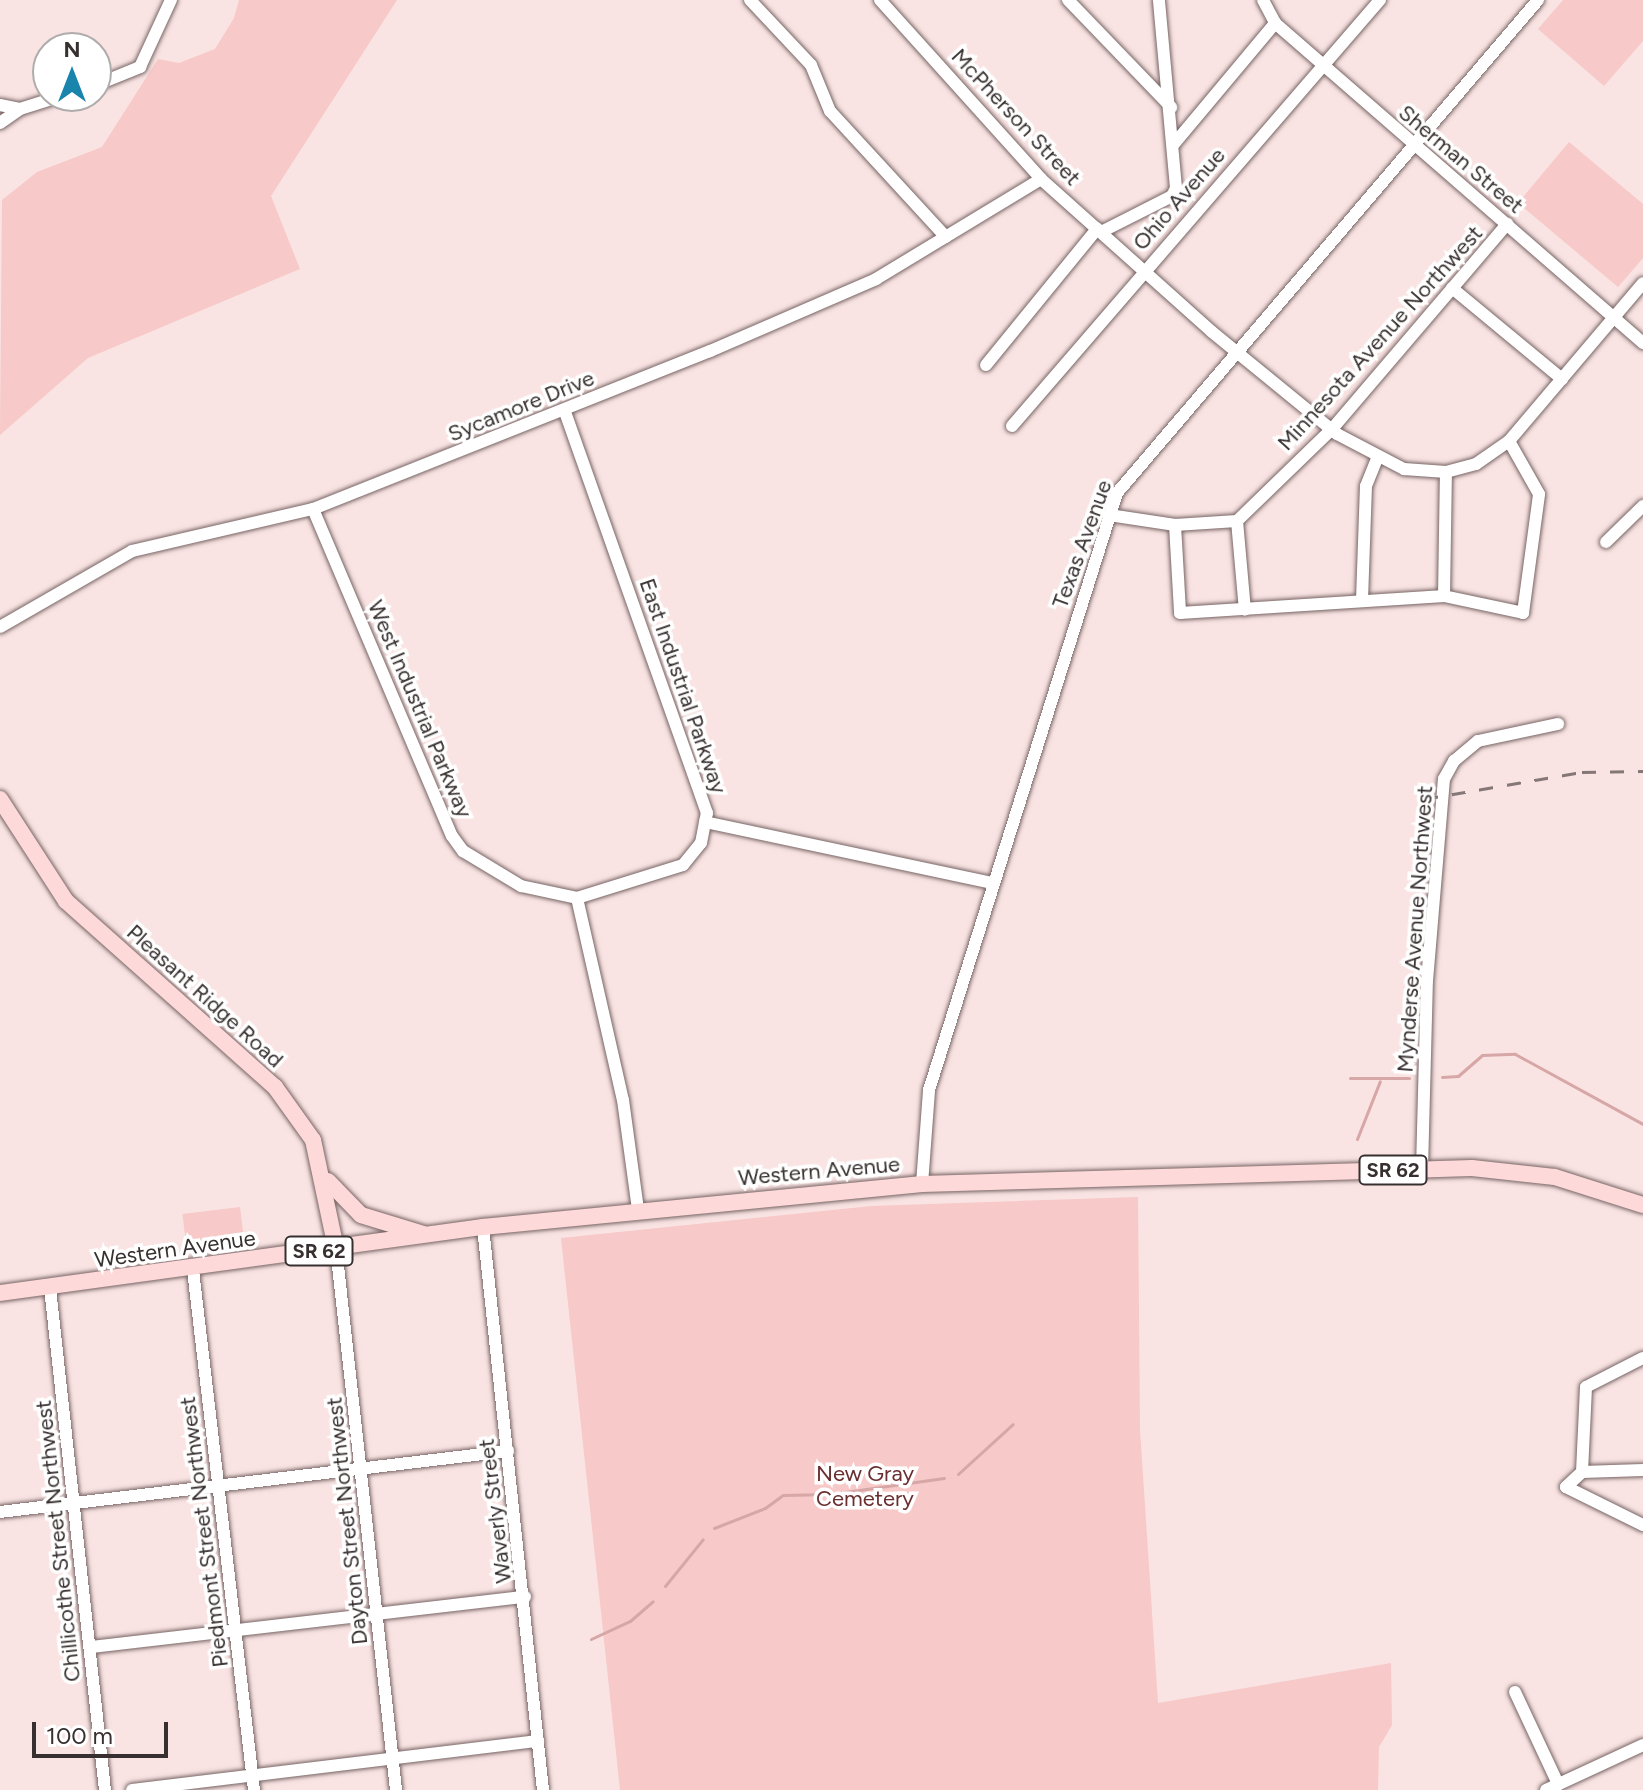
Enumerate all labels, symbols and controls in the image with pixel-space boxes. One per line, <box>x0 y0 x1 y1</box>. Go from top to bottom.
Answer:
north arrow <box>32 32 112 112</box>
text: N <box>63 36 81 63</box>
street label: McPherson Street <box>946 43 1086 191</box>
street label: Sherman Street <box>1393 99 1529 219</box>
street label: Ohio Avenue <box>1127 142 1231 256</box>
street label: Minnesota Avenue Northwest <box>1272 220 1488 456</box>
street label: Sycamore Drive <box>444 365 598 447</box>
street label: Texas Avenue <box>1047 476 1117 612</box>
street label: East Industrial Parkway <box>634 575 732 797</box>
street label: West Industrial Parkway <box>362 596 478 822</box>
street label: Mynderse Avenue Northwest <box>1392 785 1438 1073</box>
street label: Pleasant Ridge Road <box>121 919 289 1073</box>
street label: Western Avenue <box>737 1151 901 1191</box>
road number: SR 62 <box>1357 1154 1429 1186</box>
street label: Western Avenue <box>93 1225 257 1273</box>
road number: SR 62 <box>283 1235 355 1267</box>
street label: Piedmont Street Northwest <box>174 1395 234 1669</box>
street label: Dayton Street Northwest <box>321 1396 373 1646</box>
street label: Chillicothe Street Northwest <box>30 1399 86 1683</box>
street label: Waverly Street <box>473 1437 517 1585</box>
park label: New Gray Cemetery <box>816 1460 914 1512</box>
scale bar <box>36 1706 172 1756</box>
text: 100 m <box>46 1721 113 1750</box>

